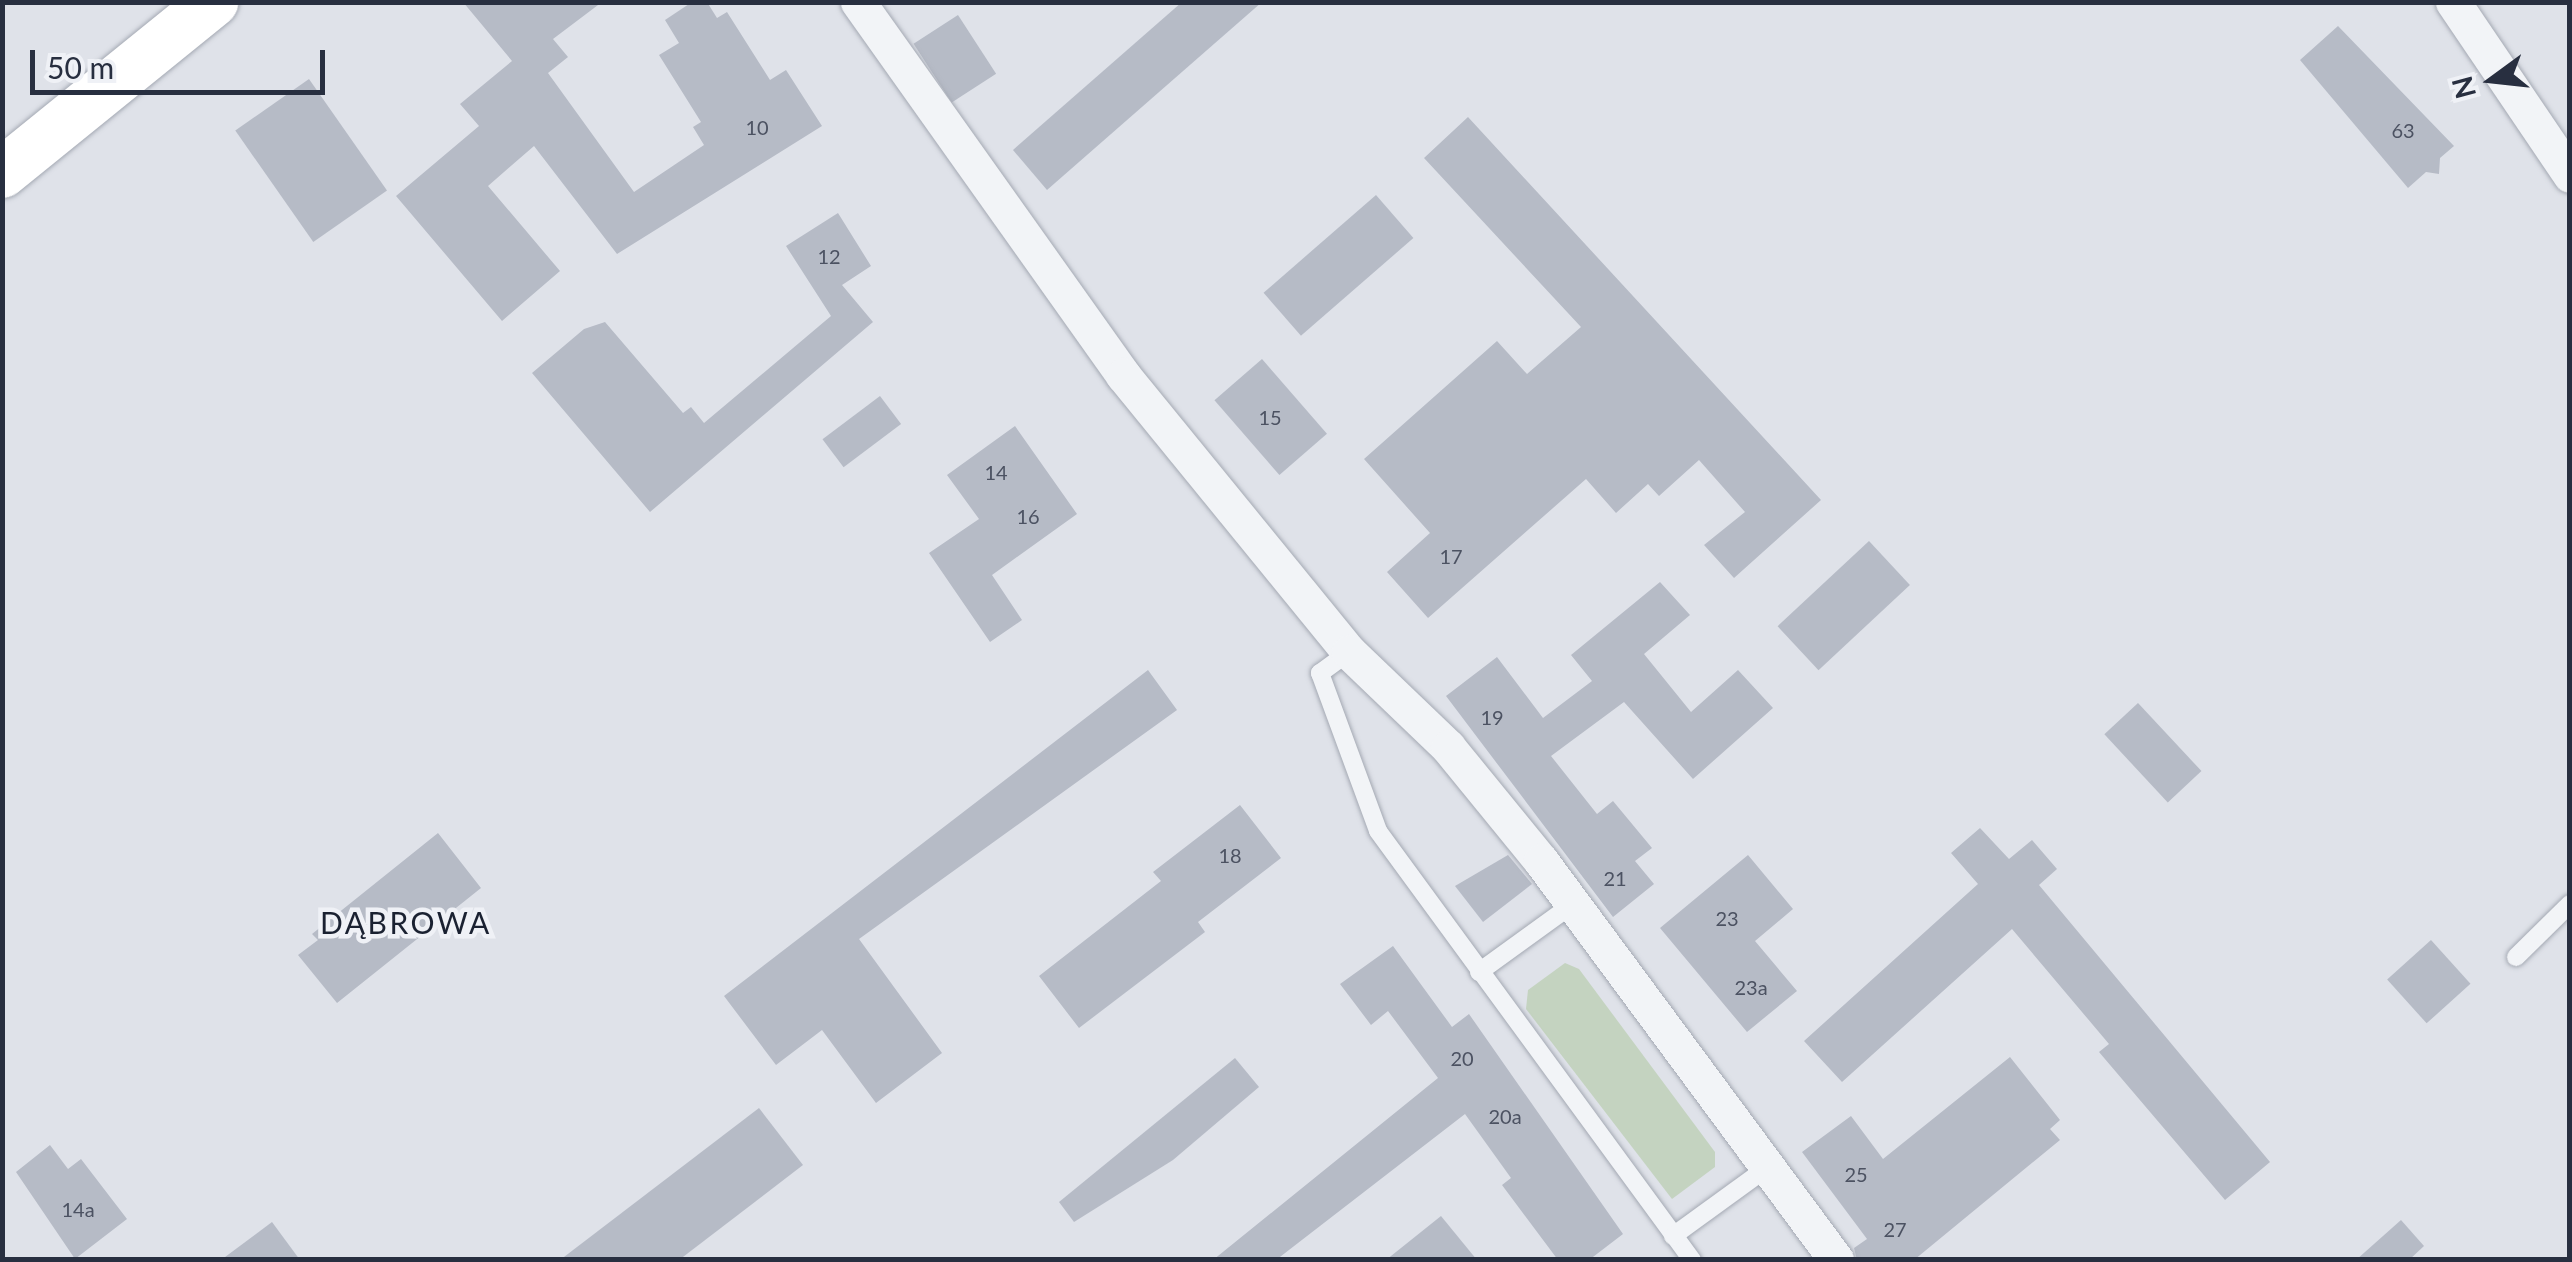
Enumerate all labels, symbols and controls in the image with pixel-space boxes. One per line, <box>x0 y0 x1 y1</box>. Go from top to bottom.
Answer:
scale bar <box>35 30 330 92</box>
north arrow <box>2442 30 2542 130</box>
text: 50 m <box>47 49 114 85</box>
text: N <box>2444 73 2482 103</box>
house number: 10 <box>745 115 769 139</box>
house number: 63 <box>2391 118 2415 142</box>
house number: 12 <box>817 244 841 268</box>
house number: 15 <box>1258 405 1282 429</box>
house number: 14 <box>984 460 1008 484</box>
house number: 16 <box>1016 504 1040 528</box>
house number: 17 <box>1439 544 1463 568</box>
house number: 19 <box>1480 705 1504 729</box>
house number: 18 <box>1218 843 1242 867</box>
house number: 21 <box>1603 866 1627 890</box>
district label: DĄBROWA <box>320 904 492 940</box>
house number: 23 <box>1715 906 1739 930</box>
house number: 23a <box>1734 975 1768 999</box>
house number: 20 <box>1450 1046 1474 1070</box>
house number: 20a <box>1488 1104 1522 1128</box>
house number: 25 <box>1844 1162 1868 1186</box>
house number: 14a <box>61 1197 95 1221</box>
house number: 27 <box>1883 1217 1907 1241</box>

